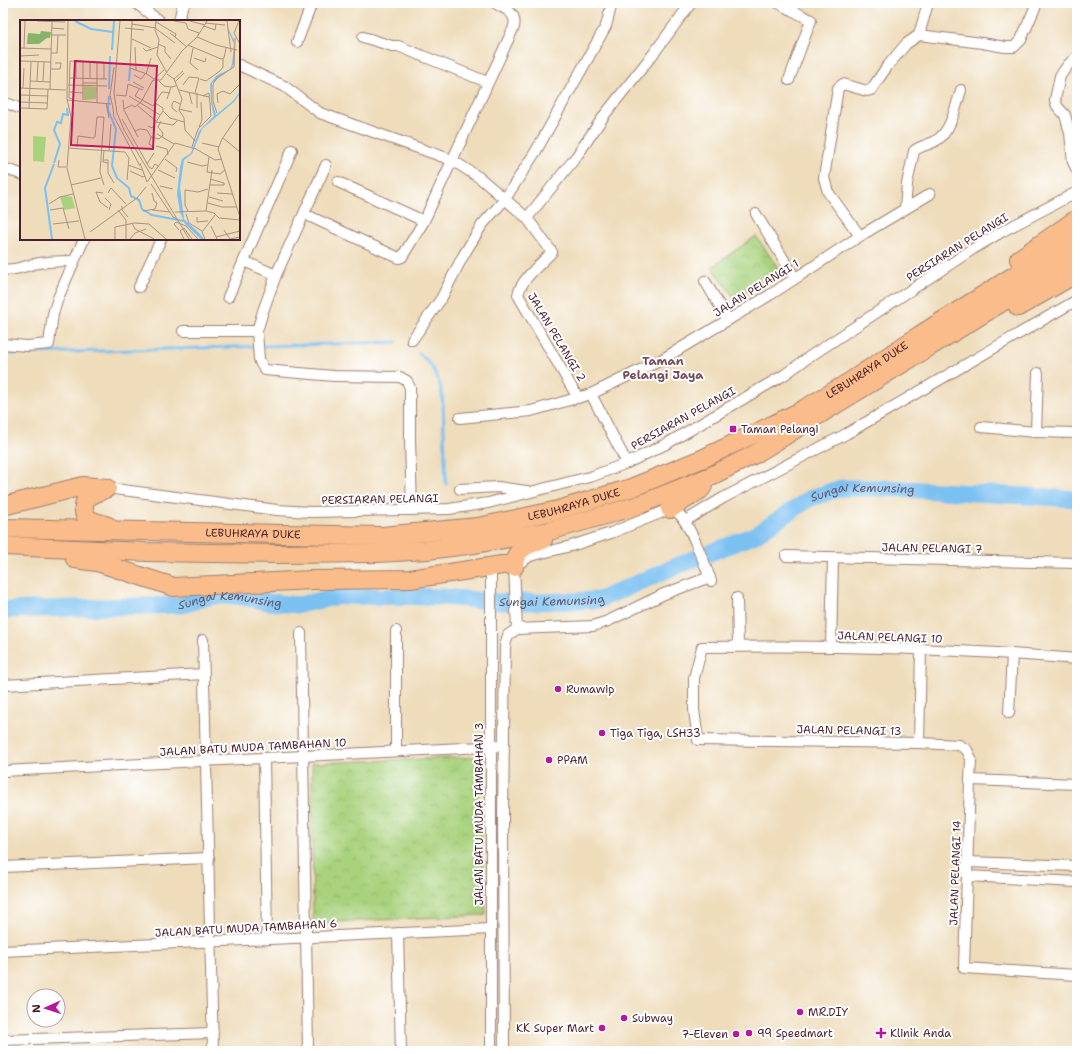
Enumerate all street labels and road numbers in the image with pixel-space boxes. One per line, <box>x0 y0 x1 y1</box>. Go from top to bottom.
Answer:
street label: PERSIARAN PELANGI <box>904 210 1011 285</box>
street label: JALAN PELANGI 1 <box>711 256 802 321</box>
street label: JALAN PELANGI 2 <box>524 290 589 384</box>
street label: LEBUHRAYA DUKE <box>823 338 911 402</box>
street label: PERSIARAN PELANGI <box>628 383 738 453</box>
street label: LEBUHRAYA DUKE <box>526 485 622 524</box>
street label: PERSIARAN PELANGI <box>321 491 439 508</box>
street label: LEBUHRAYA DUKE <box>205 525 301 542</box>
street label: JALAN PELANGI 7 <box>881 540 983 557</box>
street label: JALAN PELANGI 10 <box>837 628 943 647</box>
street label: JALAN PELANGI 13 <box>796 722 902 739</box>
street label: JALAN BATU MUDA TAMBAHAN 3 <box>472 723 487 905</box>
street label: JALAN BATU MUDA TAMBAHAN 10 <box>159 735 347 760</box>
street label: JALAN PELANGI 14 <box>946 820 965 926</box>
street label: JALAN BATU MUDA TAMBAHAN 6 <box>154 916 338 941</box>

